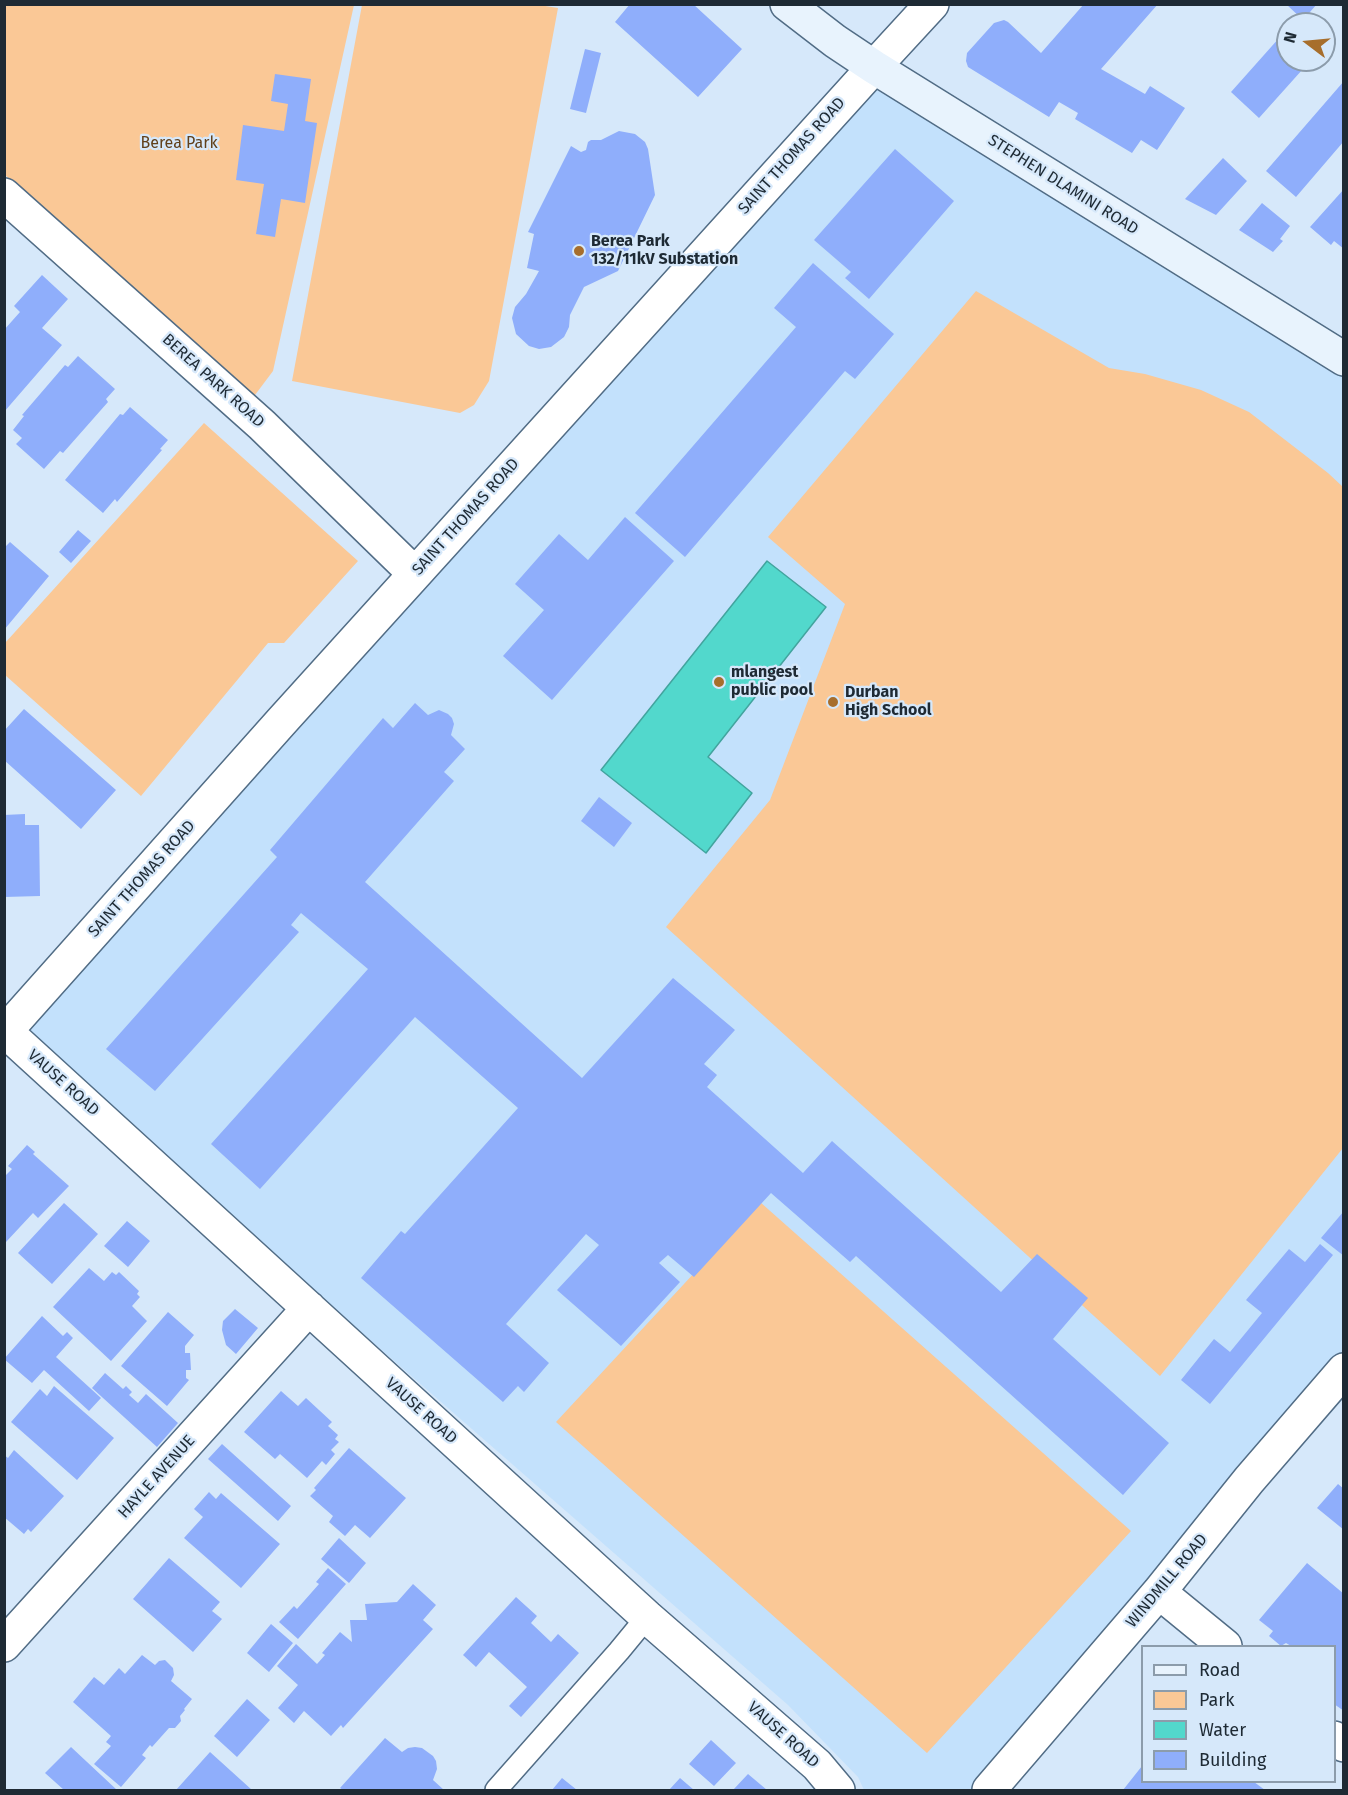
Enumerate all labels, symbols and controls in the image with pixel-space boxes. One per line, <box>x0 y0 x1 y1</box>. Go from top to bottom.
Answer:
north arrow <box>1276 12 1336 72</box>
text: N <box>1280 30 1301 45</box>
street label: SAINT THOMAS ROAD <box>734 94 850 218</box>
street label: STEPHEN DLAMINI ROAD <box>984 131 1142 239</box>
park label: Berea Park <box>140 134 218 154</box>
place label: Berea Park 132/11kV Substation <box>591 232 738 270</box>
marker: Berea Park 132/11kV Substation <box>572 244 586 258</box>
street label: BEREA PARK ROAD <box>158 330 268 432</box>
street label: SAINT THOMAS ROAD <box>408 455 524 579</box>
place label: mlangest public pool <box>731 663 813 701</box>
marker: mlangest public pool <box>712 675 726 689</box>
place label: Durban High School <box>845 683 931 721</box>
marker: Durban High School <box>826 695 840 709</box>
street label: SAINT THOMAS ROAD <box>84 817 200 941</box>
street label: VAUSE ROAD <box>23 1046 103 1120</box>
street label: VAUSE ROAD <box>381 1374 461 1448</box>
street label: HAYLE AVENUE <box>115 1431 199 1523</box>
street label: WINDMILL ROAD <box>1122 1530 1212 1632</box>
legend <box>1141 1645 1336 1783</box>
text: Road <box>1199 1659 1241 1681</box>
text: Park <box>1199 1689 1234 1711</box>
street label: VAUSE ROAD <box>743 1698 823 1772</box>
text: Water <box>1199 1719 1246 1741</box>
text: Building <box>1199 1749 1266 1771</box>

